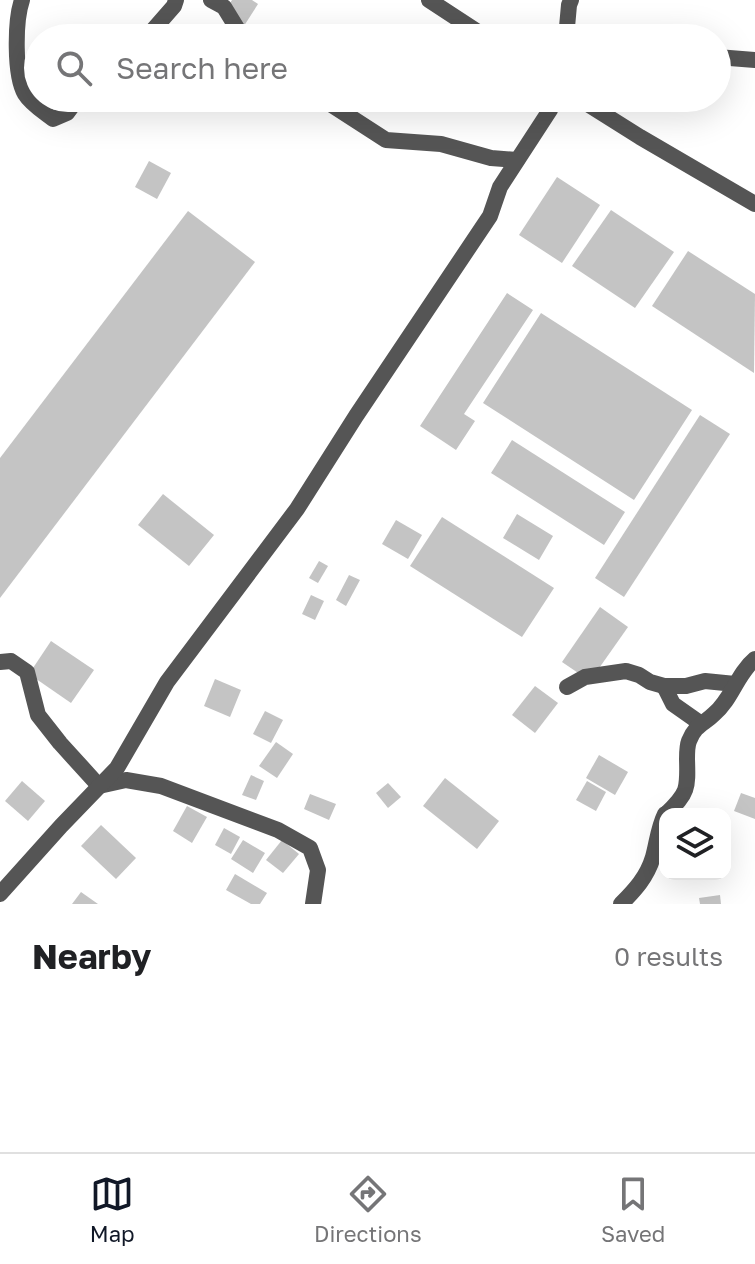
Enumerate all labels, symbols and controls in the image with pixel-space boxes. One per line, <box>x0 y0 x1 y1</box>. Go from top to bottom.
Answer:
search box <box>24 24 731 112</box>
icon: search <box>52 46 96 90</box>
text: Search here <box>116 50 288 86</box>
map controls <box>659 808 731 880</box>
button: layers <box>659 808 731 880</box>
text: Nearby <box>32 936 152 976</box>
text: 0 results <box>614 941 723 972</box>
tab: Map <box>90 1172 135 1247</box>
tab: Directions <box>314 1172 422 1247</box>
tab: Saved <box>601 1172 665 1247</box>

